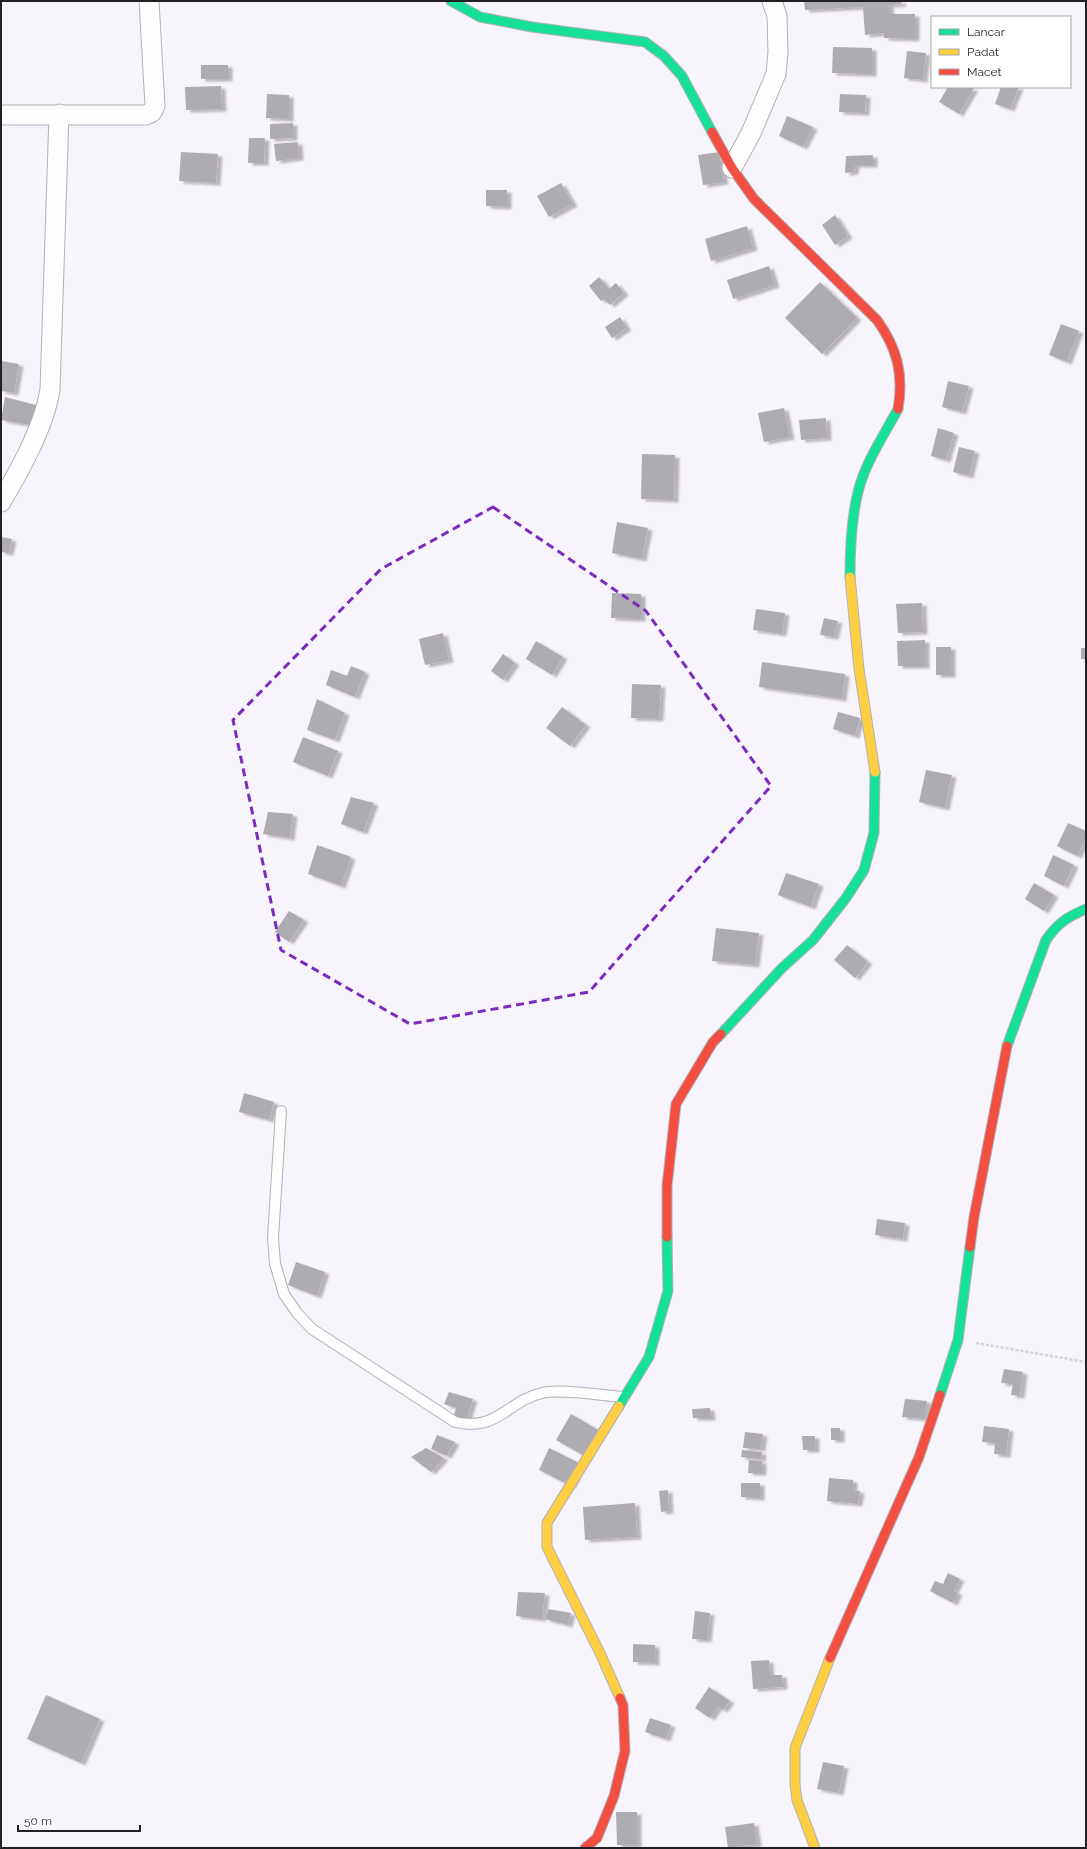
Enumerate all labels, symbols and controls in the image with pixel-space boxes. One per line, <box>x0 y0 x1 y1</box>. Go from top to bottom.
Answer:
legend <box>931 16 1071 88</box>
text: Lancar <box>967 25 1006 39</box>
text: Padat <box>967 45 999 59</box>
text: Macet <box>967 65 1002 79</box>
scale bar <box>18 1807 140 1833</box>
text: 50 m <box>24 1814 52 1828</box>

